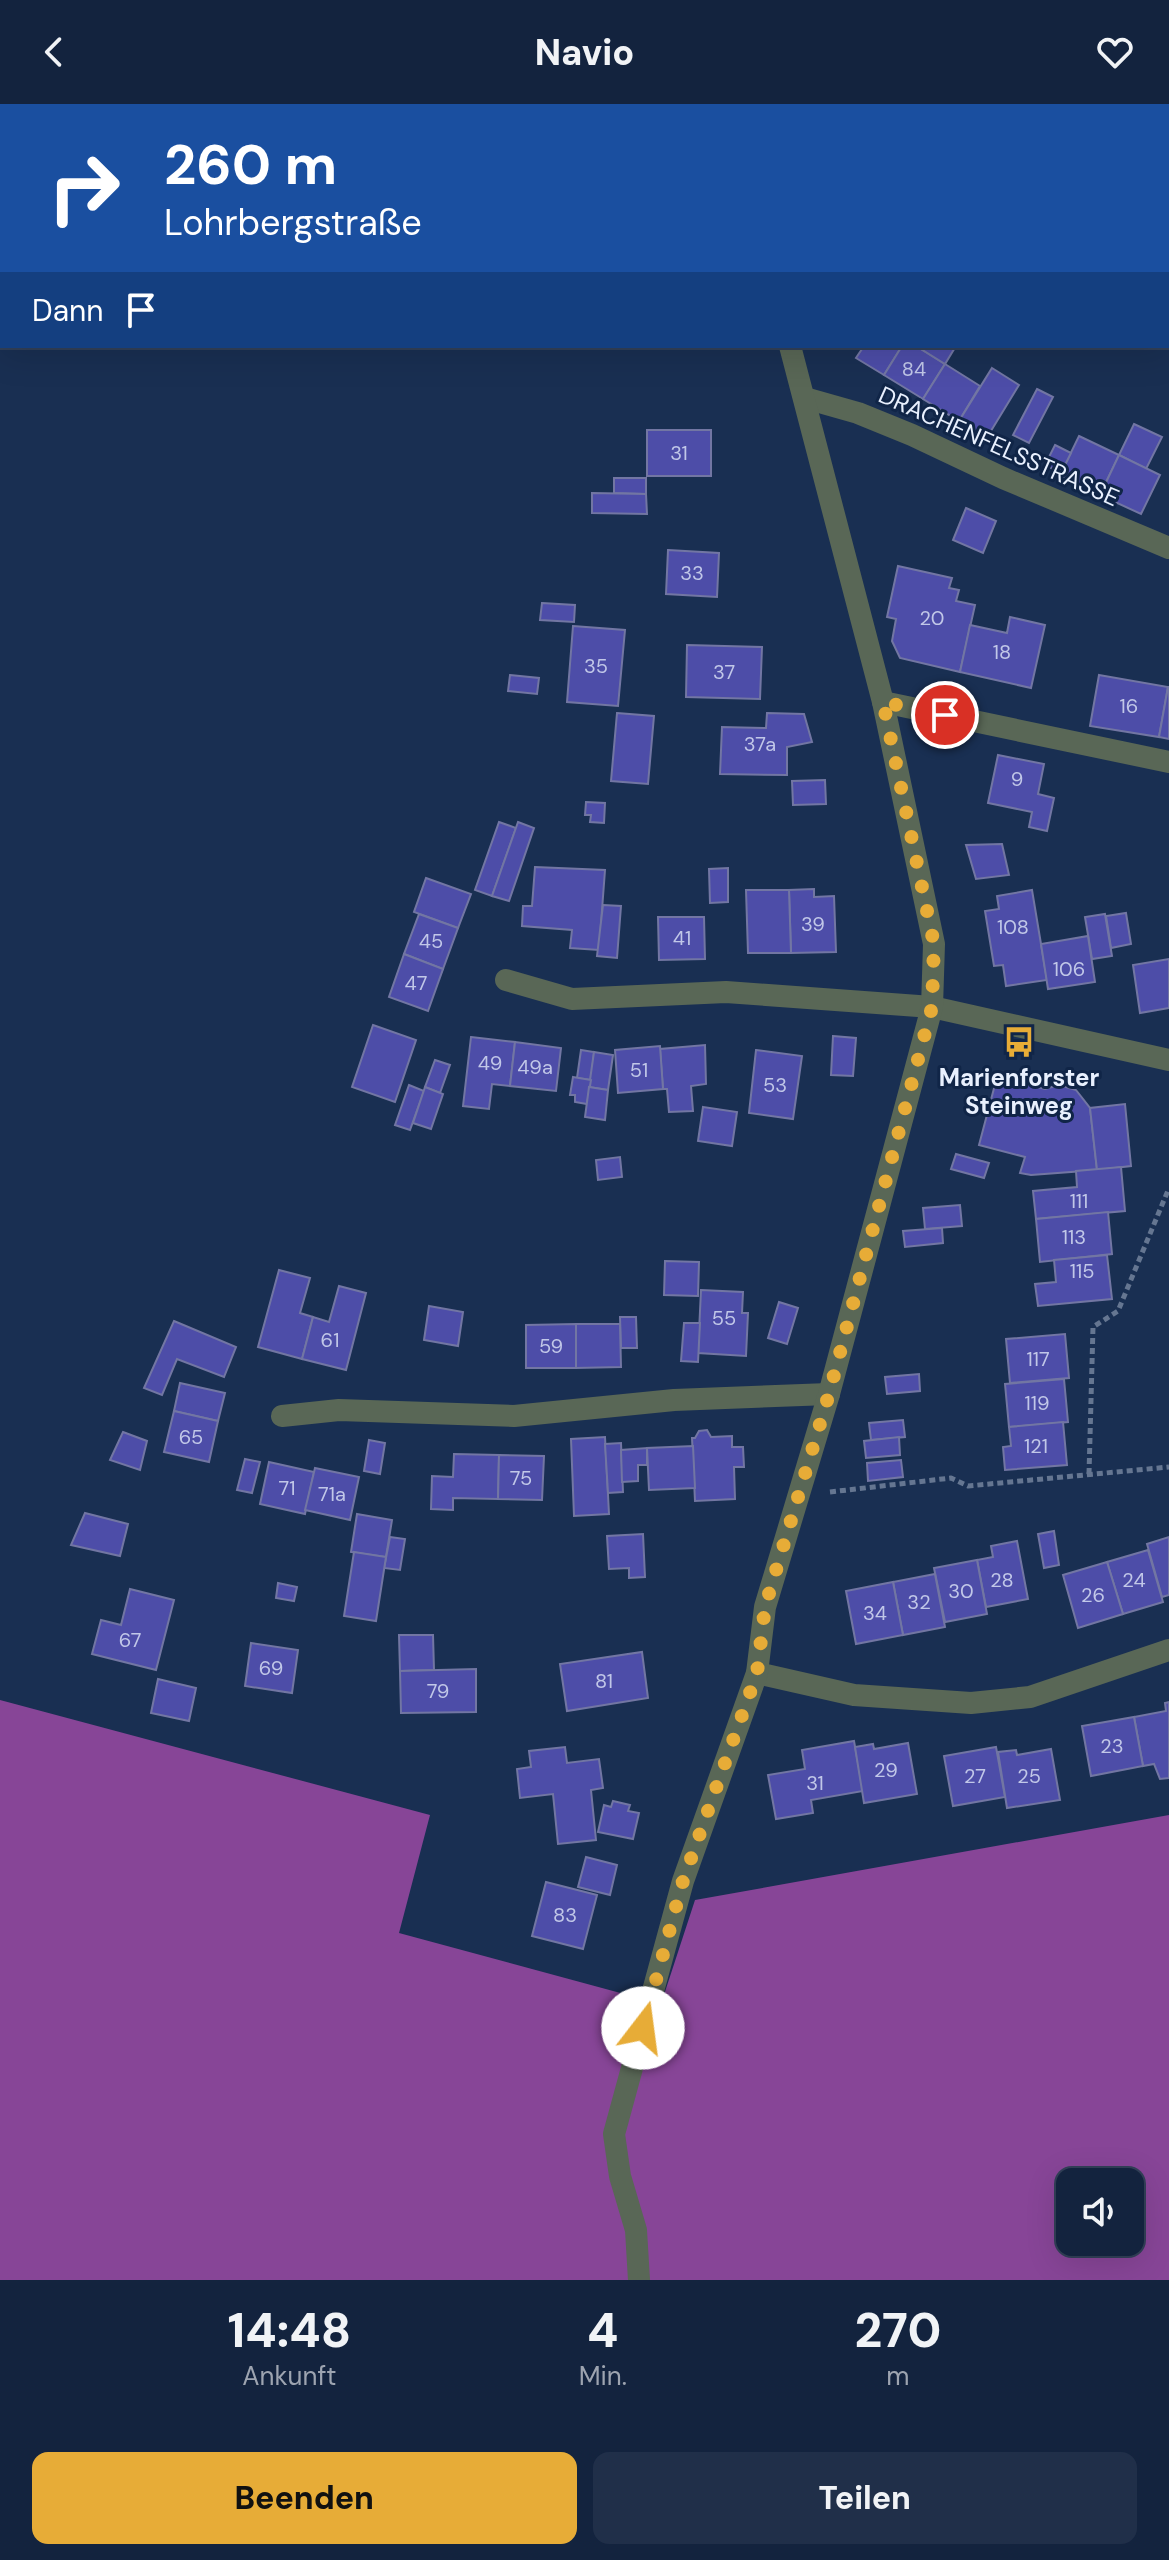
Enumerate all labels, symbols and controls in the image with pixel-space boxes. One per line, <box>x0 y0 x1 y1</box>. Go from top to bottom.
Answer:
text: Navio <box>535 29 634 76</box>
icon: back <box>32 30 76 74</box>
icon: heart <box>1093 30 1137 74</box>
text: 260 m <box>164 128 337 201</box>
icon: right <box>32 136 136 240</box>
text: Lohrbergstraße <box>164 199 422 246</box>
icon: arrive <box>119 288 163 332</box>
text: Dann <box>32 291 103 330</box>
house number: 84 <box>902 356 926 382</box>
street label: DRACHENFELSSTRASSE <box>874 379 1124 513</box>
house number: 31 <box>670 440 688 466</box>
house number: 33 <box>680 560 704 586</box>
house number: 20 <box>920 605 945 631</box>
house number: 18 <box>993 639 1011 665</box>
house number: 35 <box>584 653 608 679</box>
house number: 37 <box>713 659 735 685</box>
pin <box>911 681 979 749</box>
icon: arrive <box>923 693 967 737</box>
house number: 16 <box>1120 693 1138 719</box>
house number: 37a <box>744 731 776 757</box>
house number: 9 <box>1011 766 1023 792</box>
house number: 39 <box>801 911 825 937</box>
house number: 108 <box>997 914 1029 940</box>
house number: 41 <box>673 925 691 951</box>
house number: 45 <box>419 928 443 954</box>
house number: 106 <box>1053 956 1085 982</box>
house number: 47 <box>405 970 427 996</box>
bus stop icon: Marienforster Steinweg <box>1002 1025 1036 1059</box>
house number: 49 <box>478 1050 502 1076</box>
house number: 49a <box>517 1054 553 1080</box>
house number: 51 <box>630 1057 648 1083</box>
place label: Marienforster Steinweg <box>939 1062 1099 1121</box>
house number: 53 <box>763 1072 787 1098</box>
house number: 111 <box>1070 1188 1088 1214</box>
house number: 113 <box>1062 1224 1086 1250</box>
house number: 115 <box>1070 1258 1094 1284</box>
house number: 55 <box>712 1305 736 1331</box>
house number: 61 <box>321 1327 339 1353</box>
house number: 59 <box>539 1333 563 1359</box>
house number: 117 <box>1026 1346 1050 1372</box>
house number: 119 <box>1024 1390 1050 1416</box>
house number: 65 <box>179 1424 203 1450</box>
house number: 121 <box>1024 1433 1048 1459</box>
house number: 75 <box>510 1465 532 1491</box>
house number: 71 <box>279 1475 296 1501</box>
house number: 71a <box>318 1481 346 1507</box>
house number: 28 <box>990 1567 1014 1593</box>
house number: 24 <box>1122 1567 1146 1593</box>
house number: 30 <box>948 1578 974 1604</box>
house number: 26 <box>1081 1582 1105 1608</box>
house number: 32 <box>907 1589 931 1615</box>
house number: 34 <box>863 1600 887 1626</box>
house number: 67 <box>119 1627 141 1653</box>
house number: 69 <box>259 1655 283 1681</box>
house number: 81 <box>595 1668 613 1694</box>
house number: 79 <box>427 1678 449 1704</box>
house number: 23 <box>1100 1733 1124 1759</box>
house number: 29 <box>874 1757 898 1783</box>
house number: 27 <box>964 1763 986 1789</box>
house number: 25 <box>1017 1763 1041 1789</box>
house number: 31 <box>806 1770 824 1796</box>
house number: 83 <box>553 1902 577 1928</box>
position arrow <box>601 1986 685 2070</box>
map controls <box>1056 2168 1144 2256</box>
button: sound <box>1056 2168 1144 2256</box>
text: 14:48 <box>228 2299 351 2362</box>
text: 4 <box>587 2299 619 2362</box>
text: 270 <box>854 2299 941 2362</box>
text: Ankunft <box>242 2359 336 2393</box>
text: Min. <box>579 2359 627 2393</box>
text: m <box>886 2359 910 2393</box>
button: Beenden <box>32 2452 577 2544</box>
button: Teilen <box>593 2452 1137 2544</box>

